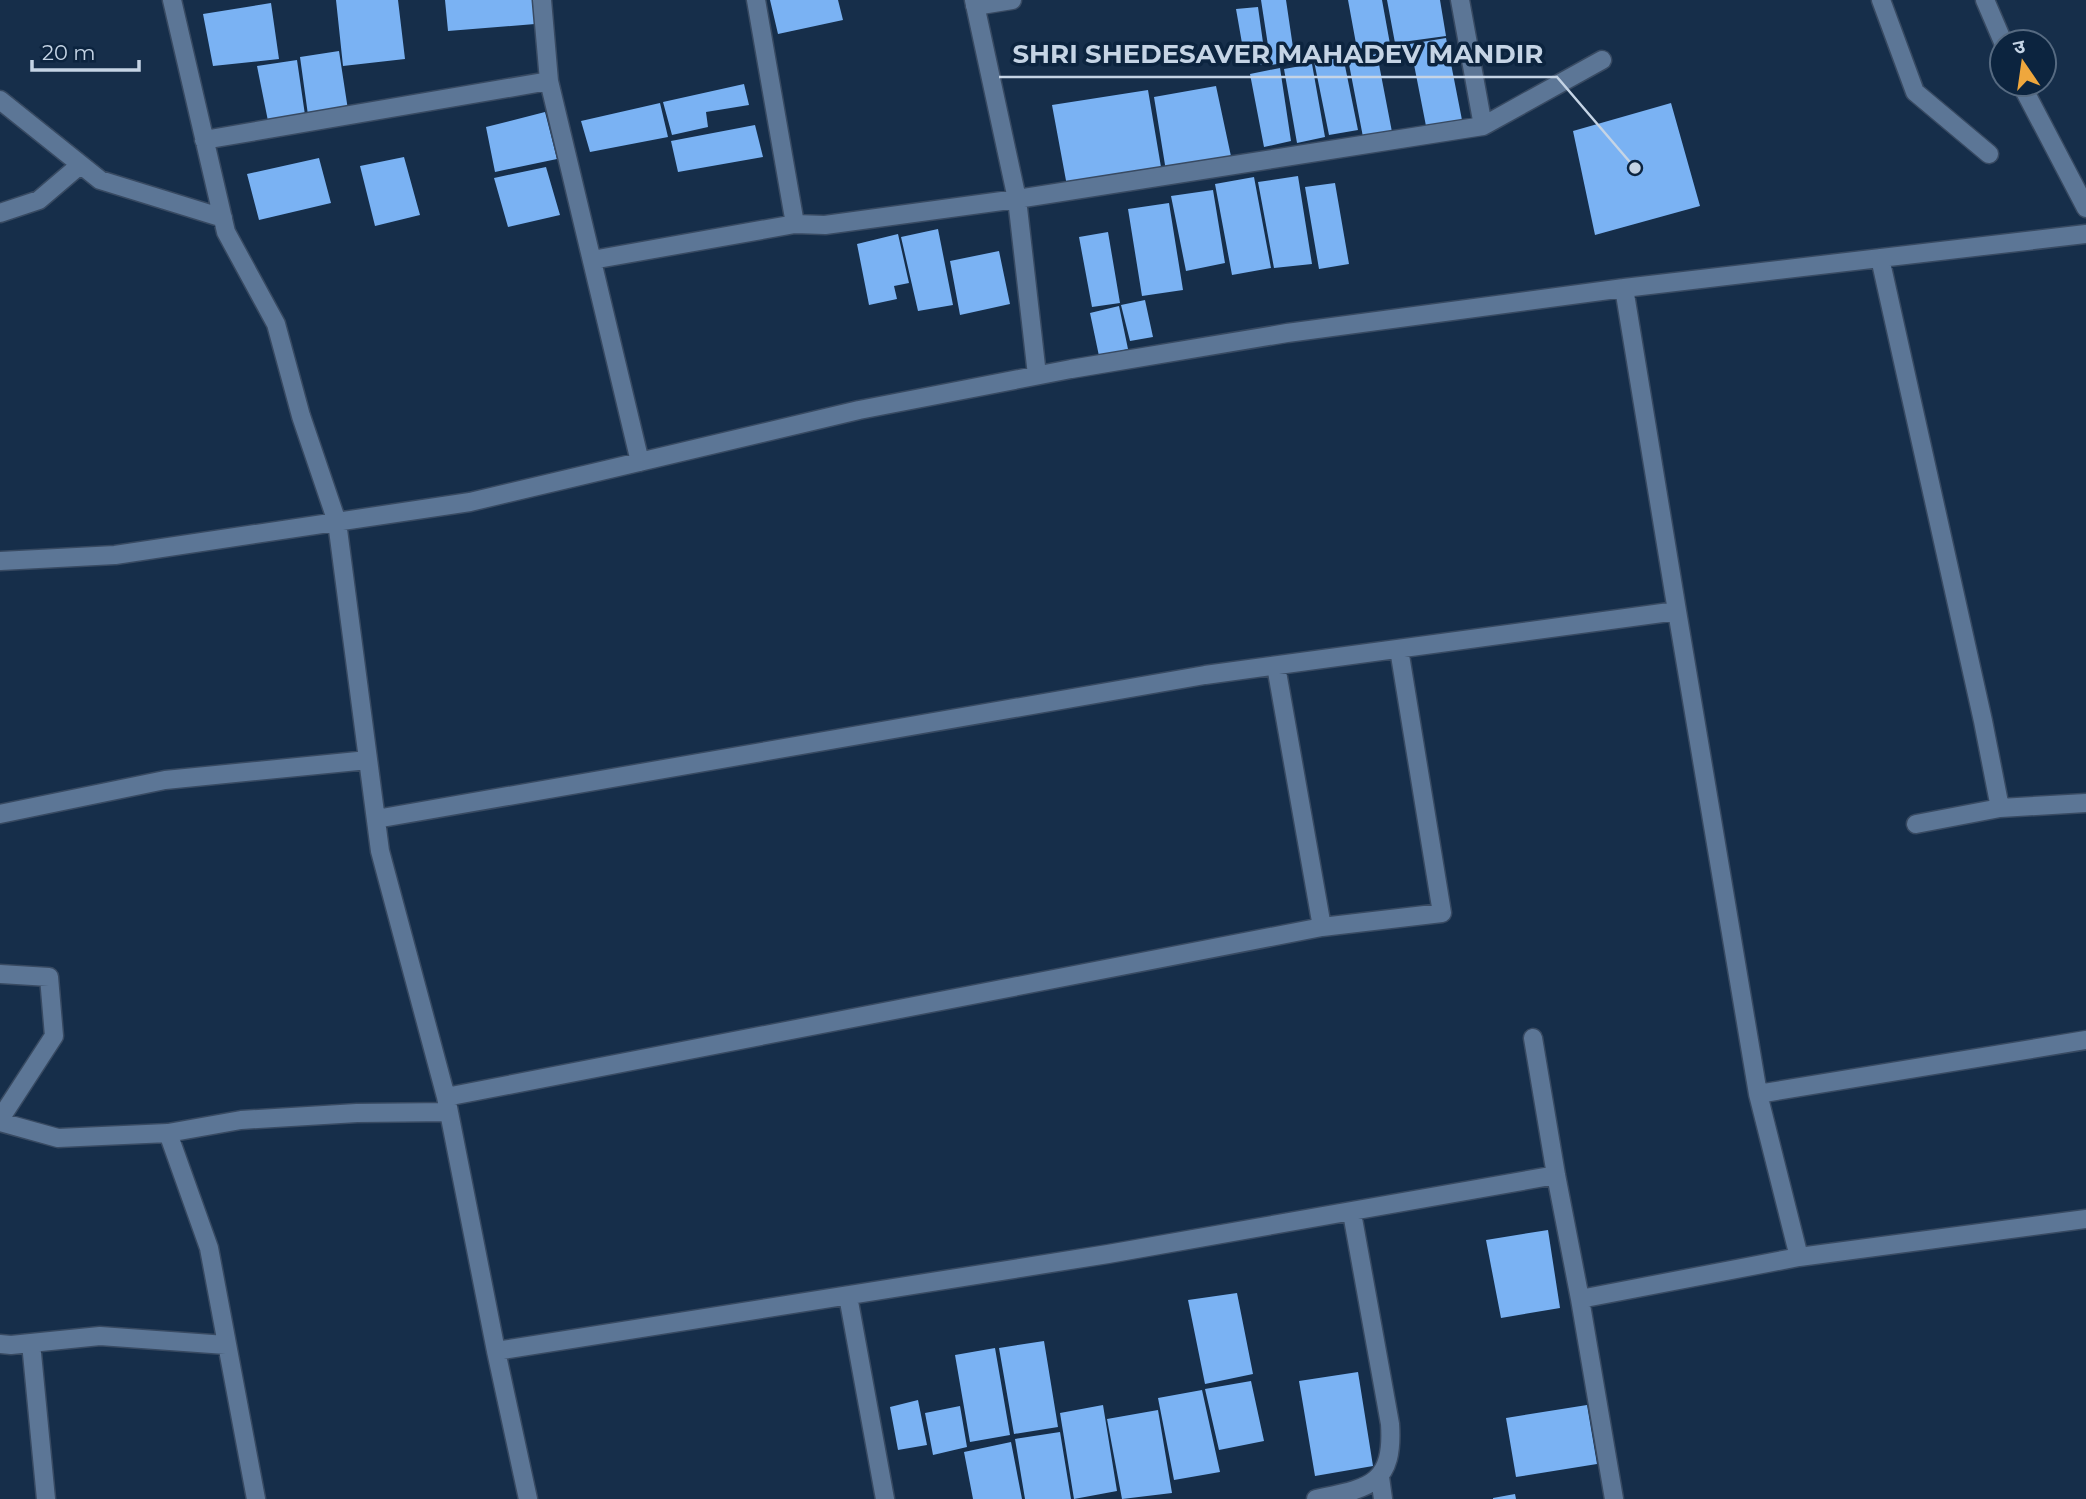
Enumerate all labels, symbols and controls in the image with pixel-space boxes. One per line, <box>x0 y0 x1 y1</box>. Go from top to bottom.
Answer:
scale bar <box>32 28 138 72</box>
north arrow <box>1988 28 2058 98</box>
callout: SHRI SHEDESAVER MAHADEV MANDIR <box>999 30 1557 77</box>
text: उ <box>2011 34 2028 59</box>
text: SHRI SHEDESAVER MAHADEV MANDIR <box>1013 38 1543 70</box>
text: 20 m <box>42 40 96 65</box>

